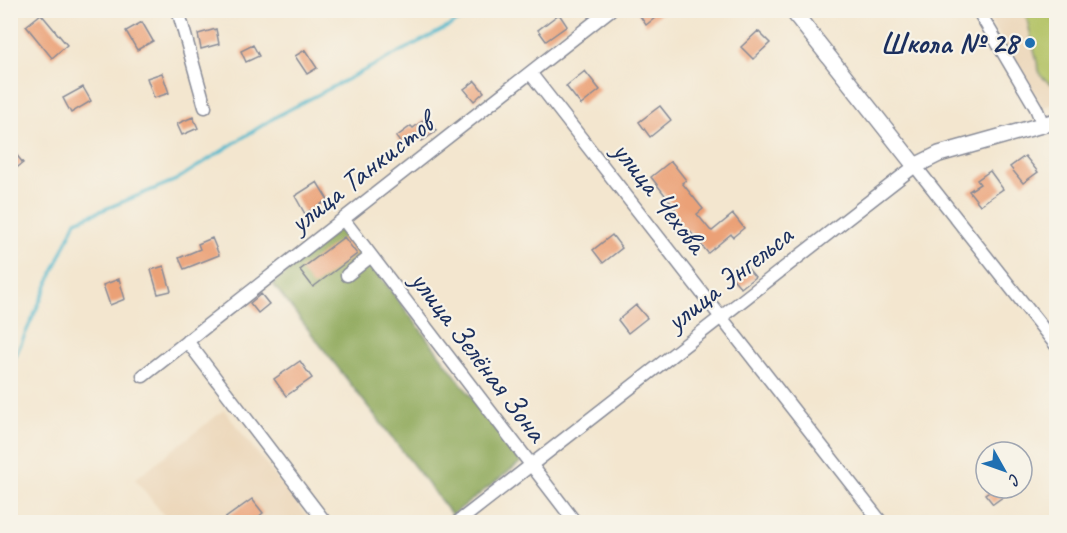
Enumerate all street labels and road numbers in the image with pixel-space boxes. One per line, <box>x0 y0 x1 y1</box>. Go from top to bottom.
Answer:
street label: улица Танкистов <box>280 101 446 242</box>
street label: улица Чехова <box>603 131 717 263</box>
street label: улица Энгельса <box>656 215 802 341</box>
street label: улица Зелёная Зона <box>401 261 557 451</box>

